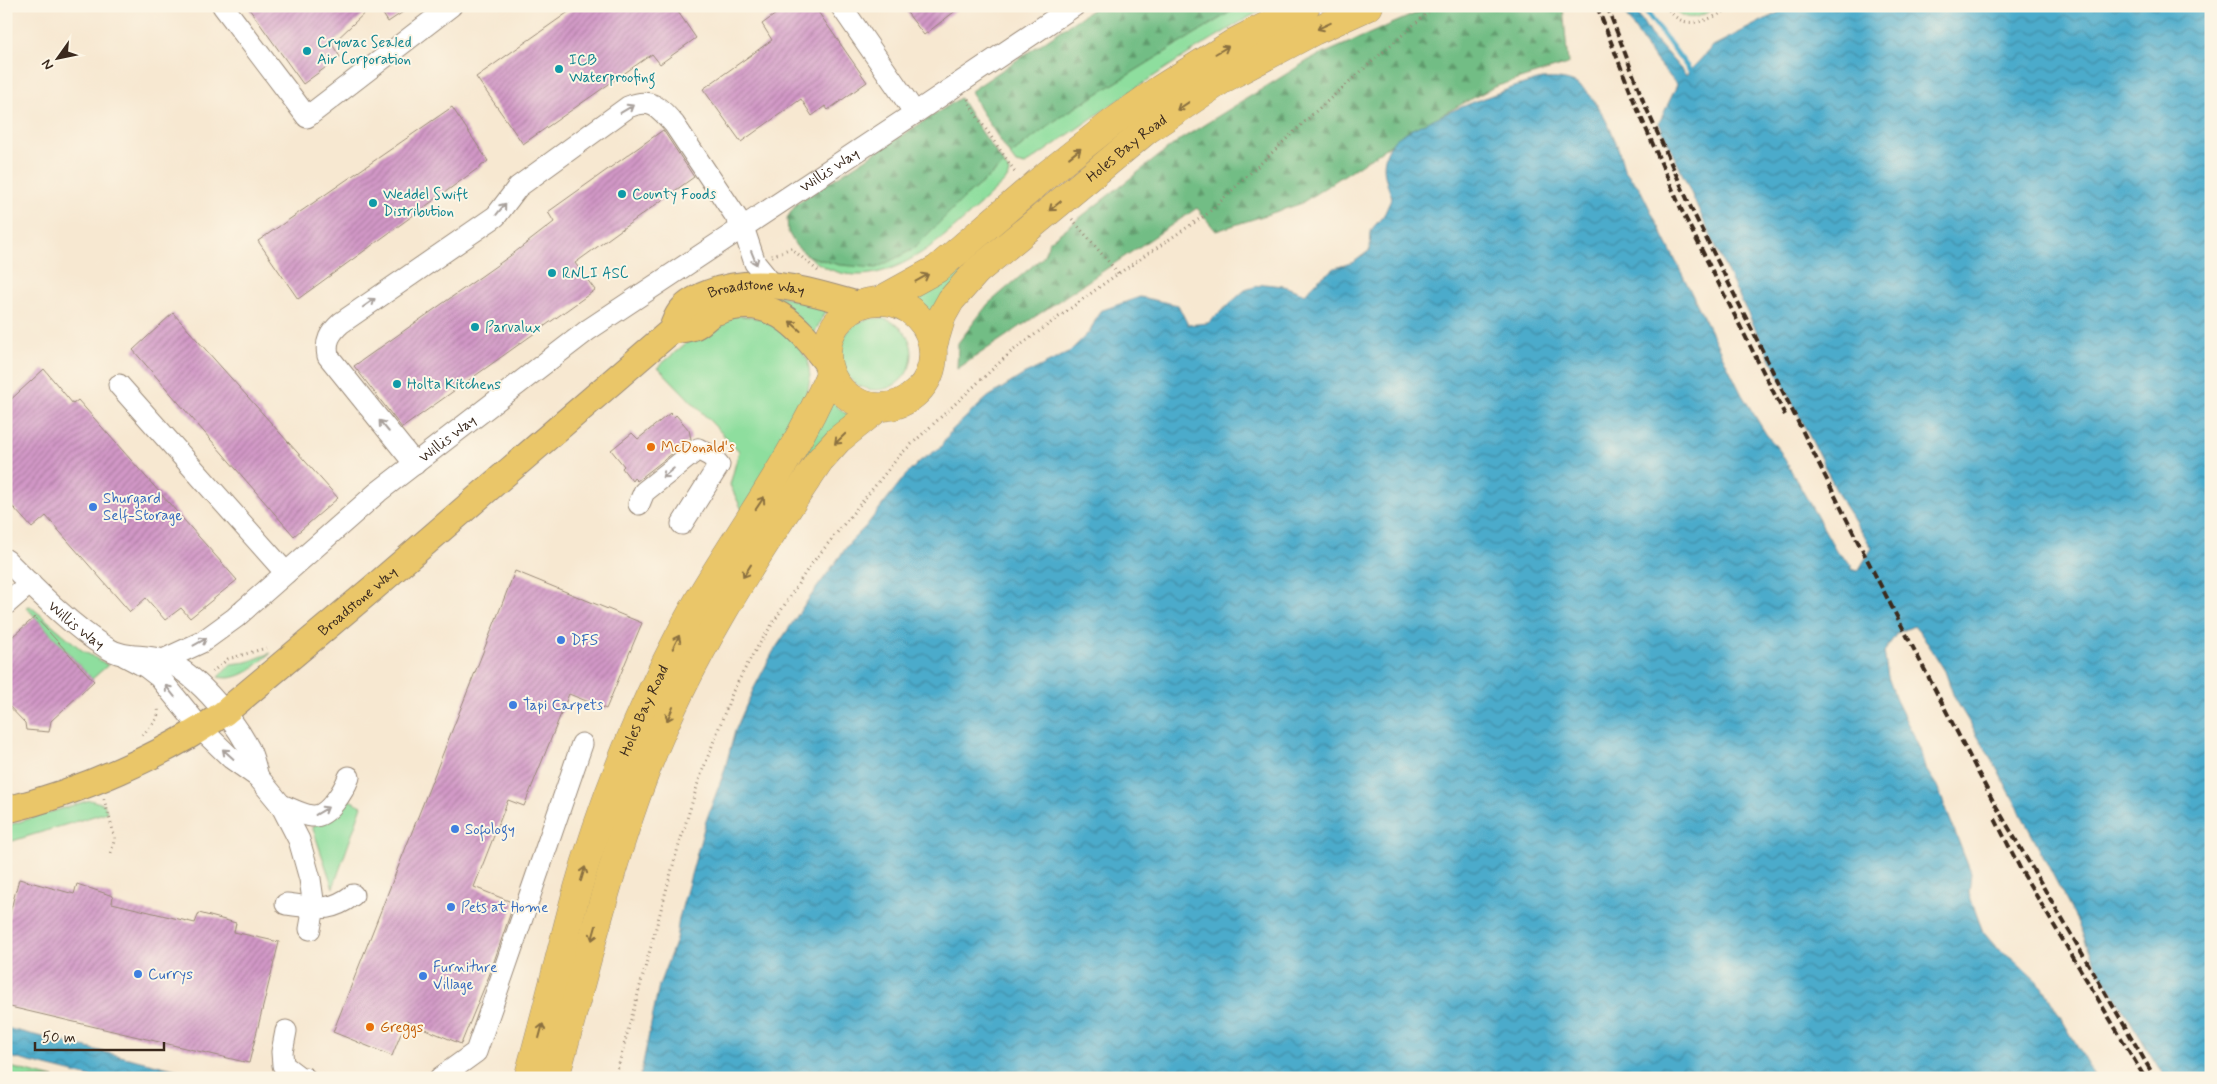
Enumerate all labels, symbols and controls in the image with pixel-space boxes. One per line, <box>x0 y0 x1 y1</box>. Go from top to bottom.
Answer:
one-way arrow <box>1317 22 1332 32</box>
north arrow <box>32 32 82 82</box>
place label: Cryovac Sealed Air Corporation <box>317 33 412 70</box>
one-way arrow <box>1215 44 1229 54</box>
marker: Cryovac Sealed Air Corporation <box>301 45 313 57</box>
place label: ICB Waterproofing <box>569 51 656 89</box>
text: N <box>38 56 58 73</box>
marker: ICB Waterproofing <box>553 63 565 75</box>
one-way arrow <box>1176 101 1190 111</box>
one-way arrow <box>620 103 634 113</box>
street label: Holes Bay Road <box>1082 110 1171 187</box>
street label: Willis Way <box>796 144 863 198</box>
one-way arrow <box>1068 147 1081 158</box>
place label: Weddel Swift Distribution <box>383 185 469 222</box>
place label: County Foods <box>632 185 716 205</box>
marker: County Foods <box>616 188 628 200</box>
marker: Weddel Swift Distribution <box>367 197 379 209</box>
one-way arrow <box>1048 200 1061 211</box>
one-way arrow <box>495 203 506 216</box>
one-way arrow <box>749 250 759 265</box>
place label: RNLI ASC <box>562 264 629 284</box>
marker: RNLI ASC <box>546 267 558 279</box>
one-way arrow <box>915 272 929 282</box>
street label: Broadstone Way <box>705 275 807 304</box>
one-way arrow <box>362 298 376 308</box>
place label: Parvalux <box>485 318 541 338</box>
one-way arrow <box>789 320 802 332</box>
marker: Parvalux <box>469 321 481 333</box>
place label: Holta Kitchens <box>407 375 501 395</box>
marker: Holta Kitchens <box>391 378 403 390</box>
street label: Willis Way <box>415 411 481 468</box>
one-way arrow <box>378 420 390 433</box>
one-way arrow <box>834 433 847 445</box>
place label: McDonald's <box>661 438 735 458</box>
marker: McDonald's <box>645 441 657 453</box>
one-way arrow <box>661 468 674 479</box>
place label: Shurgard Self-Storage <box>103 489 182 526</box>
one-way arrow <box>755 496 765 510</box>
marker: Shurgard Self-Storage <box>87 501 99 513</box>
street label: Broadstone Way <box>314 562 402 641</box>
one-way arrow <box>742 564 752 578</box>
street label: Willis Way <box>43 597 108 655</box>
place label: DFS <box>571 631 599 651</box>
marker: DFS <box>555 634 567 646</box>
one-way arrow <box>672 635 681 650</box>
one-way arrow <box>193 637 208 647</box>
street label: Holes Bay Road <box>615 662 674 760</box>
one-way arrow <box>165 685 176 698</box>
place label: Tapi Carpets <box>523 696 603 716</box>
marker: Tapi Carpets <box>507 699 519 711</box>
one-way arrow <box>664 706 674 721</box>
one-way arrow <box>222 749 235 760</box>
one-way arrow <box>315 806 330 816</box>
place label: Sofology <box>465 820 515 842</box>
marker: Sofology <box>449 823 461 835</box>
one-way arrow <box>578 866 588 882</box>
place label: Pets at Home <box>461 898 548 918</box>
marker: Pets at Home <box>445 901 457 913</box>
one-way arrow <box>588 925 598 941</box>
place label: Furniture Village <box>433 958 497 995</box>
place label: Currys <box>148 965 193 985</box>
marker: Currys <box>132 968 144 980</box>
marker: Furniture Village <box>417 970 429 982</box>
place label: Greggs <box>380 1018 424 1039</box>
scale bar <box>35 1019 164 1051</box>
marker: Greggs <box>364 1021 376 1033</box>
one-way arrow <box>536 1023 546 1039</box>
text: 50 m <box>42 1028 76 1048</box>

